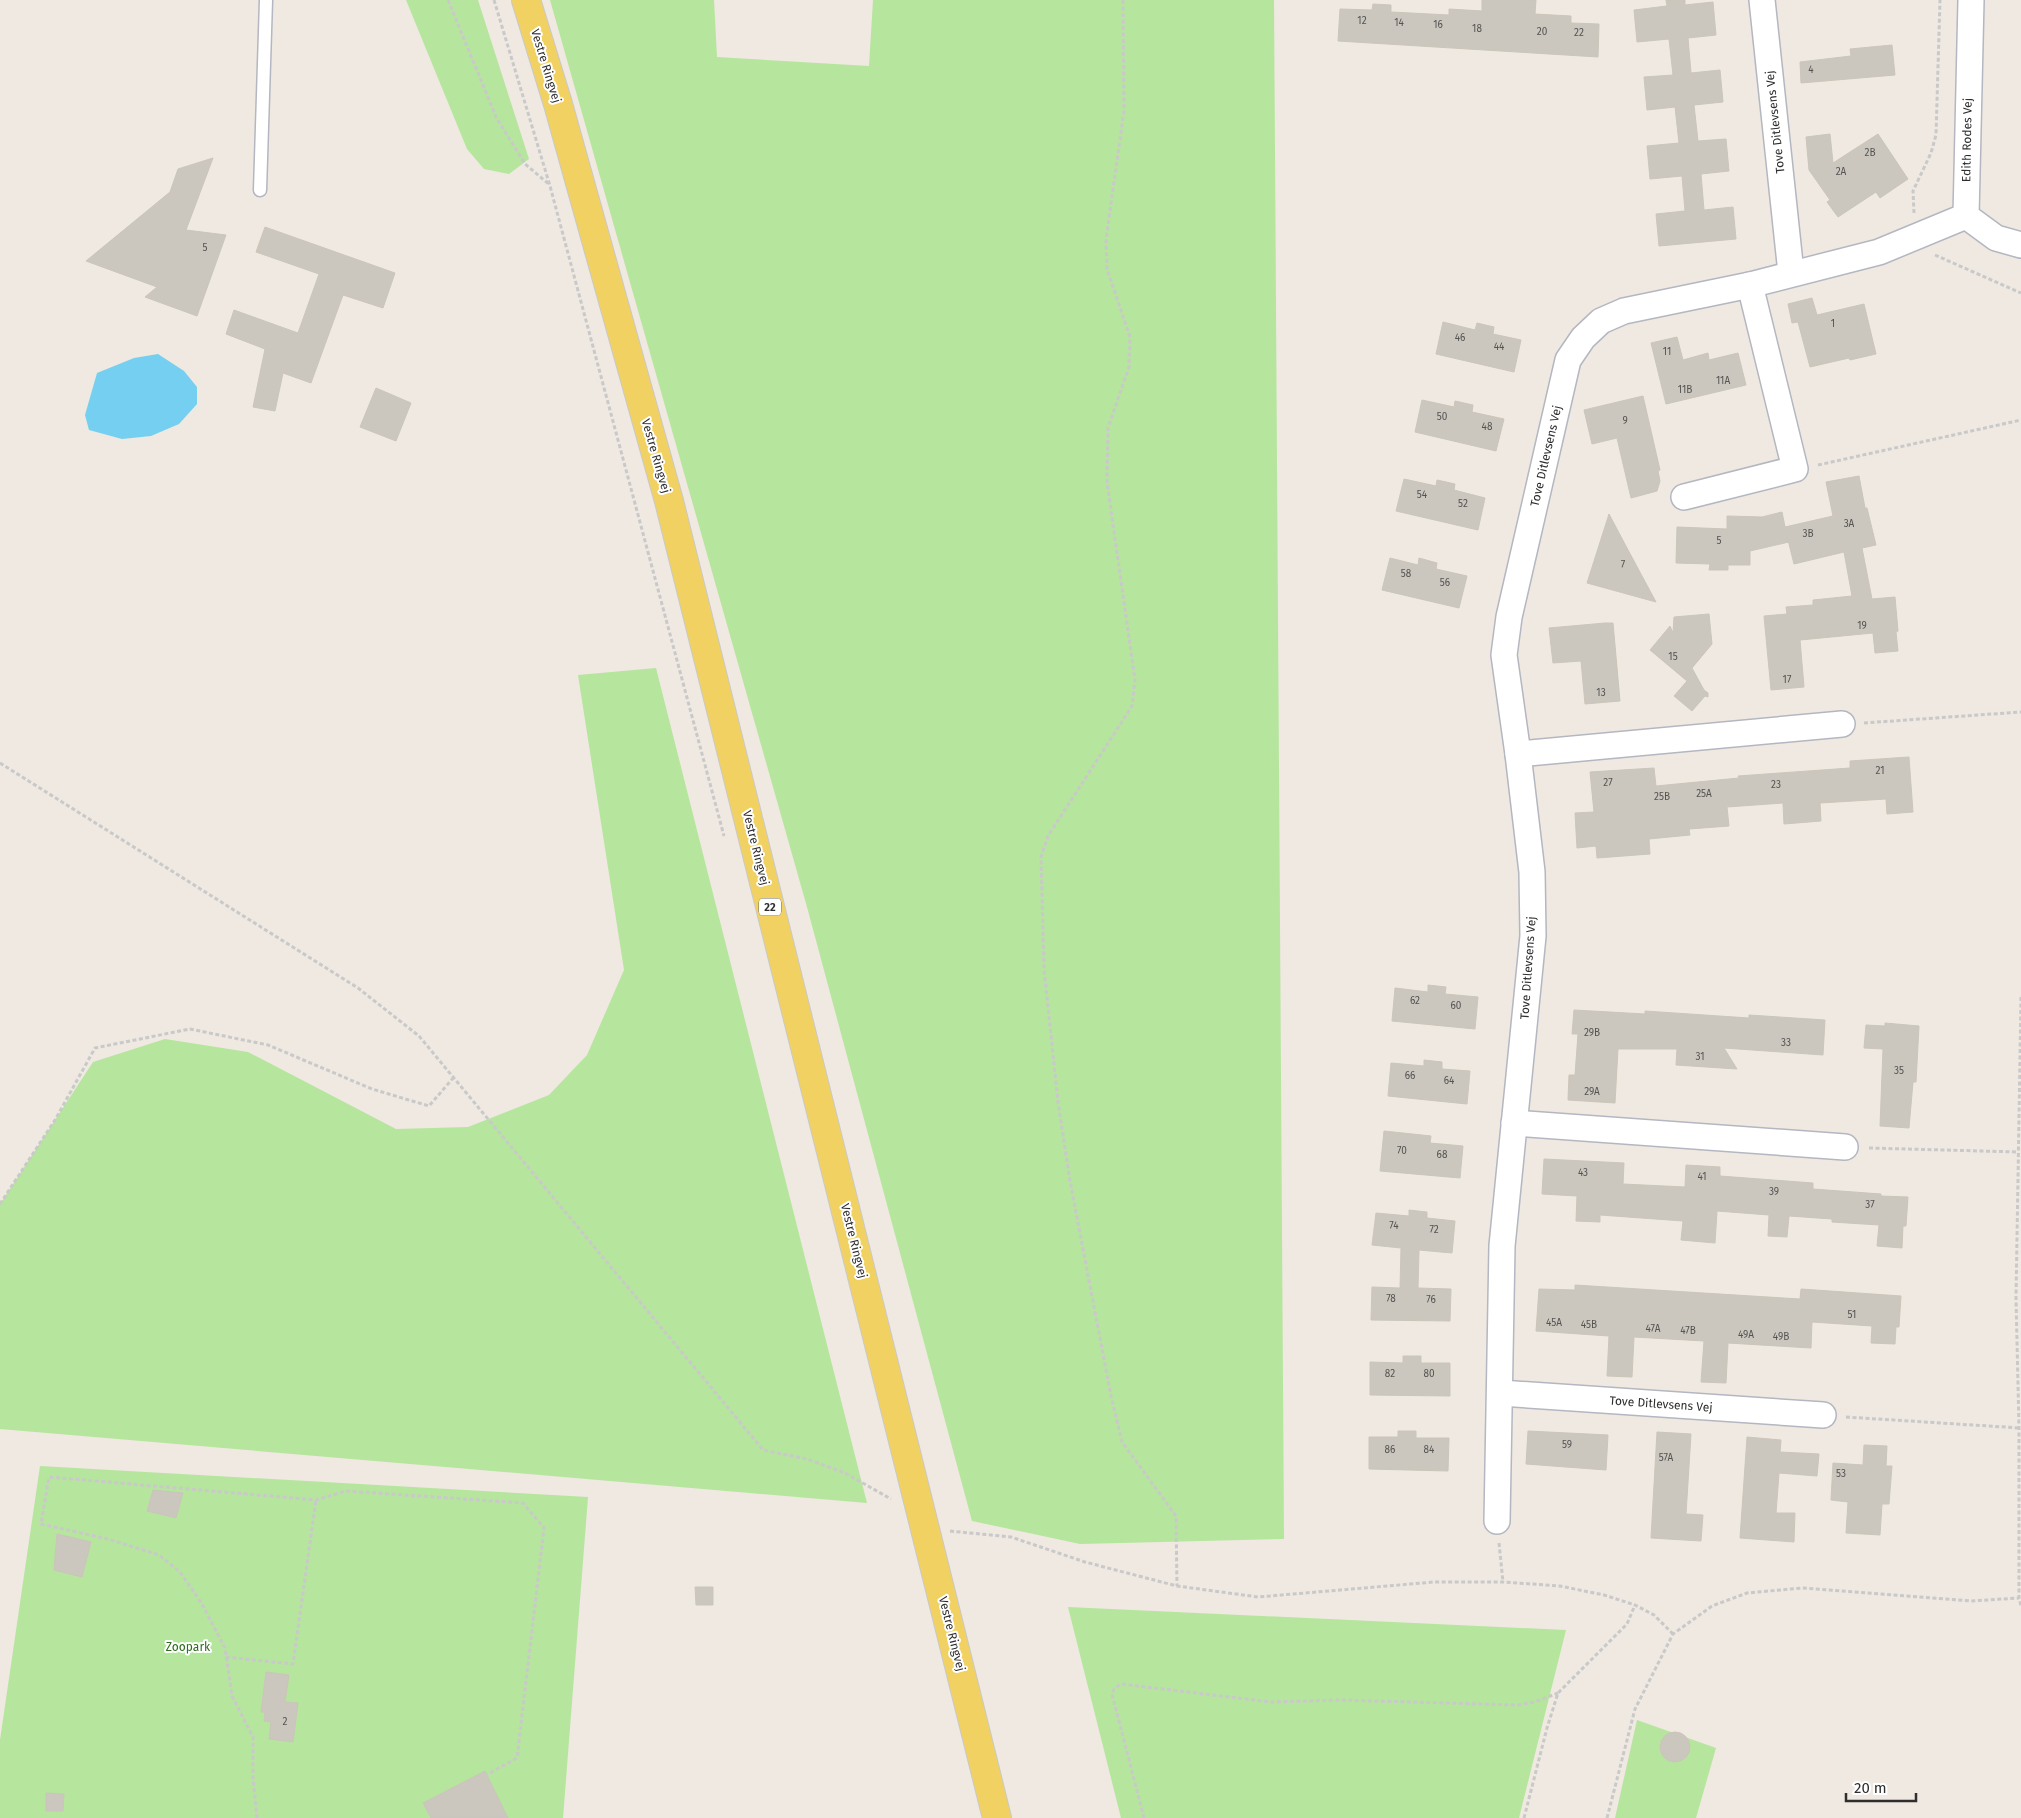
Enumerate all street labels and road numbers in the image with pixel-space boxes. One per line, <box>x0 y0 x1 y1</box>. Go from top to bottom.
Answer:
street label: Vestre Ringvej <box>528 27 564 105</box>
street label: Tove Ditlevsens Vej <box>1763 70 1787 174</box>
street label: Edith Rodes Vej <box>1959 98 1975 182</box>
street label: Tove Ditlevsens Vej <box>1528 404 1564 508</box>
street label: Vestre Ringvej <box>639 417 673 495</box>
street label: Vestre Ringvej <box>740 809 772 887</box>
road number: 22 <box>759 899 781 916</box>
street label: Tove Ditlevsens Vej <box>1517 916 1539 1020</box>
street label: Vestre Ringvej <box>838 1202 870 1280</box>
street label: Tove Ditlevsens Vej <box>1609 1393 1713 1415</box>
street label: Vestre Ringvej <box>936 1595 968 1673</box>

